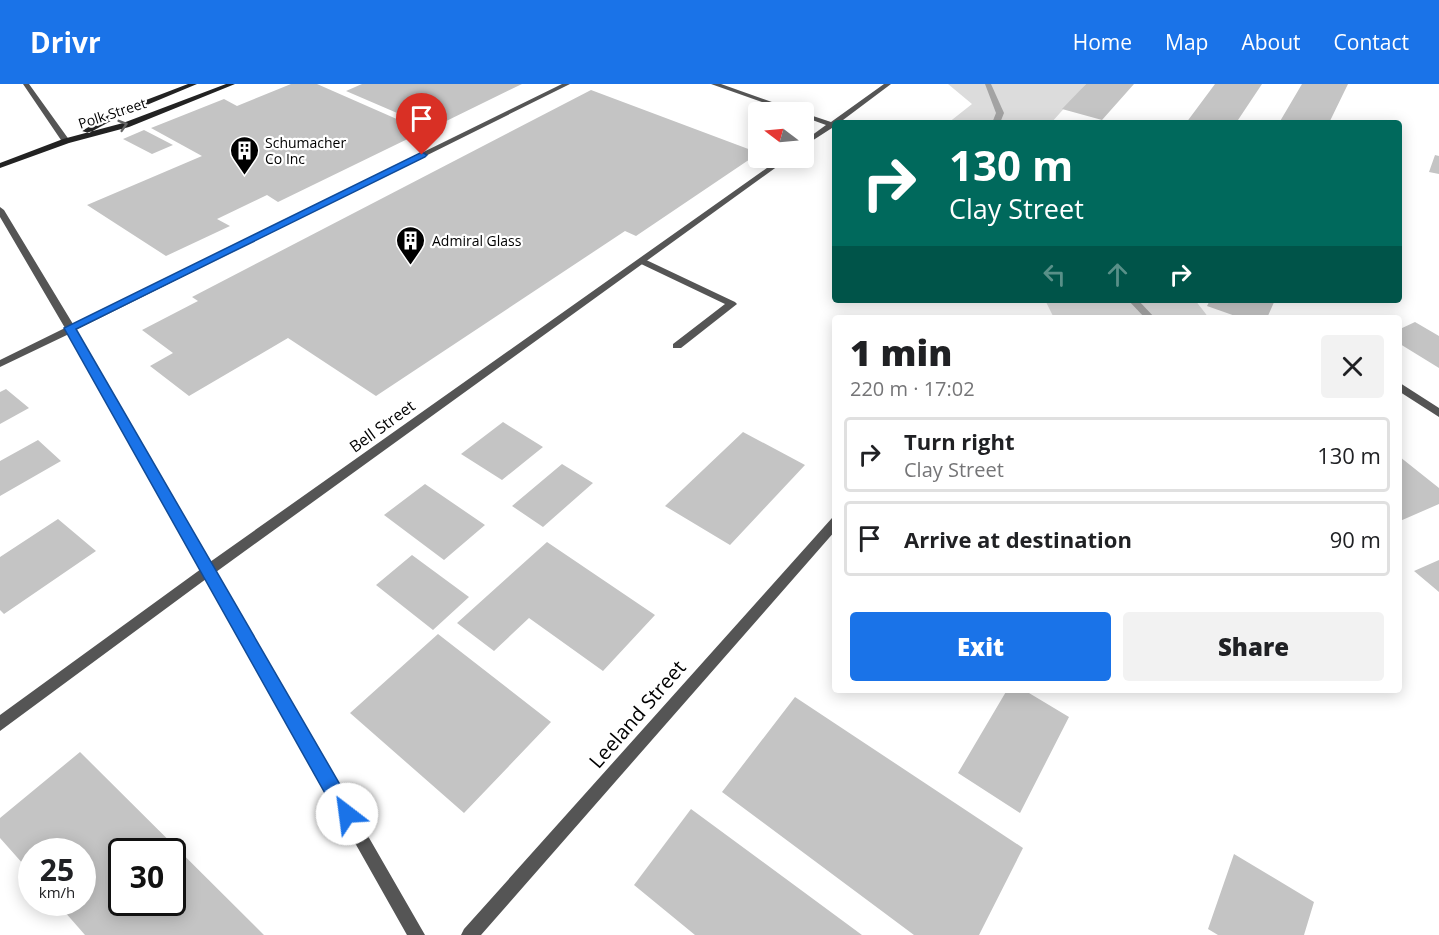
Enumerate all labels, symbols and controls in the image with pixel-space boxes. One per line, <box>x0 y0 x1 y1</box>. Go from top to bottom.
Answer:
text: Drivr <box>30 23 101 61</box>
text: Home <box>1073 28 1132 56</box>
text: Map <box>1165 28 1208 56</box>
text: About <box>1241 28 1301 56</box>
text: Contact <box>1334 28 1409 56</box>
street label: Polk Street <box>76 93 148 133</box>
pin <box>396 93 447 155</box>
icon: arrive <box>405 102 438 135</box>
north arrow <box>748 102 814 168</box>
map controls <box>748 102 814 168</box>
one-way arrow <box>117 120 128 132</box>
place label: Schumacher Co Inc <box>265 133 346 168</box>
building icon: Schumacher Co Inc <box>228 134 260 176</box>
text: 130 m <box>949 136 1073 193</box>
icon: right <box>850 144 928 222</box>
text: Clay Street <box>949 190 1084 227</box>
building icon: Admiral Glass <box>395 224 427 266</box>
place label: Admiral Glass <box>432 231 522 250</box>
icon: left <box>1038 258 1071 291</box>
icon: ahead <box>1101 258 1134 291</box>
icon: right <box>1164 258 1197 291</box>
text: 1 min <box>850 328 952 377</box>
button: close <box>1321 335 1384 398</box>
text: 220 m · 17:02 <box>850 375 975 402</box>
street label: Bell Street <box>345 395 420 457</box>
text: Turn right <box>904 426 1015 456</box>
icon: right <box>853 438 886 471</box>
text: 130 m <box>1317 440 1381 470</box>
text: Clay Street <box>904 456 1004 483</box>
icon: arrive <box>853 522 886 555</box>
text: Arrive at destination <box>904 524 1132 554</box>
text: 90 m <box>1330 524 1381 554</box>
button: Exit <box>850 612 1111 681</box>
button: Share <box>1123 612 1384 681</box>
street label: Leeland Street <box>583 654 691 774</box>
position arrow <box>315 782 379 846</box>
speed limit sign: 30 <box>108 838 186 916</box>
text: 25 <box>40 849 74 890</box>
text: km/h <box>39 882 75 902</box>

